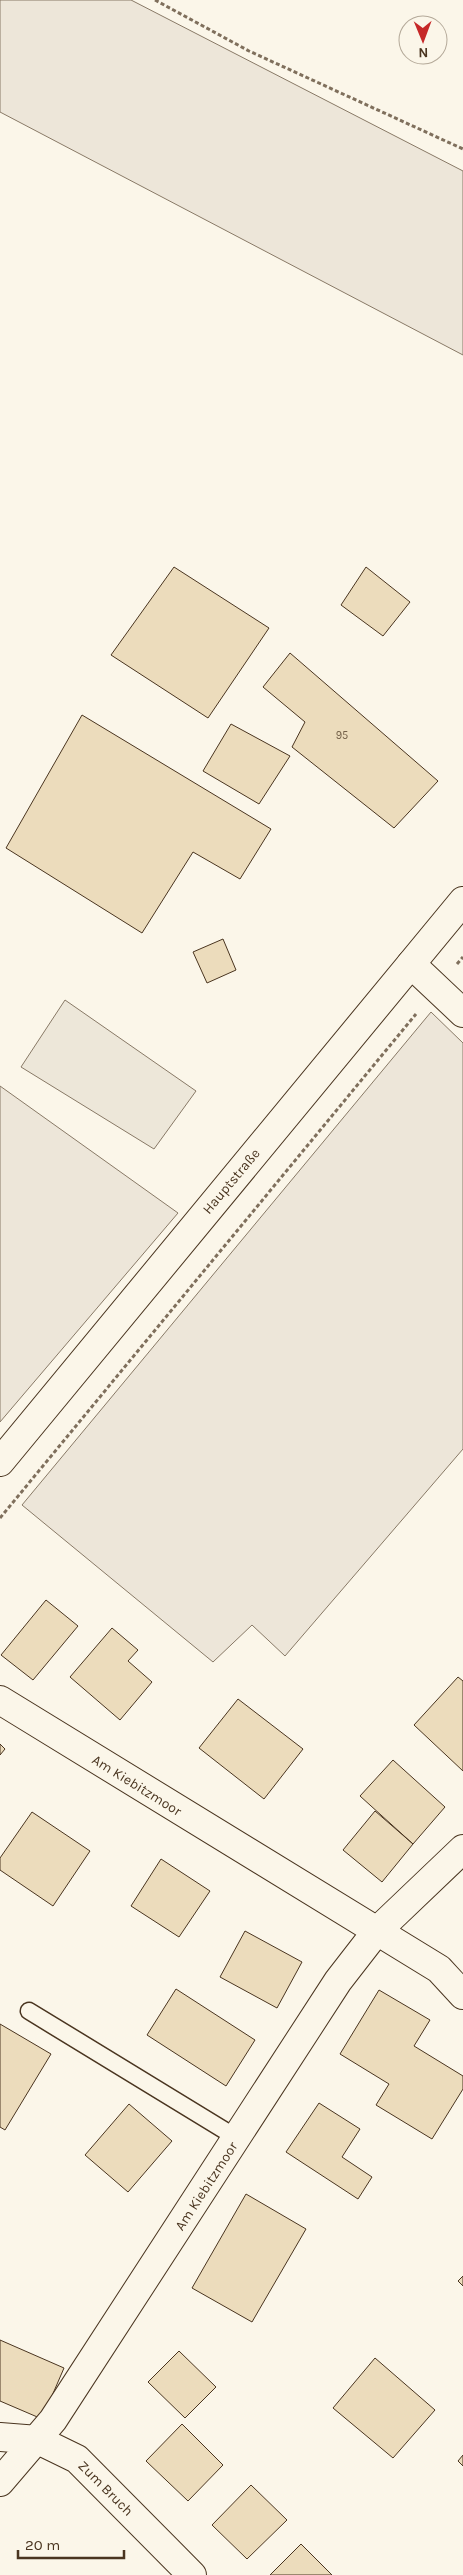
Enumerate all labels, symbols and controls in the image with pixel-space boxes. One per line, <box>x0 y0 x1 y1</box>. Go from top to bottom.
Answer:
north arrow <box>398 15 448 65</box>
text: N <box>418 44 428 61</box>
house number: 95 <box>336 729 348 742</box>
street label: Hauptstraße <box>199 1145 264 1217</box>
street label: Am Kiebitzmoor <box>89 1751 185 1820</box>
street label: Am Kiebitzmoor <box>171 2138 242 2234</box>
street label: Zum Bruch <box>75 2457 137 2519</box>
scale bar <box>18 2528 124 2560</box>
text: 20 m <box>25 2536 60 2554</box>

